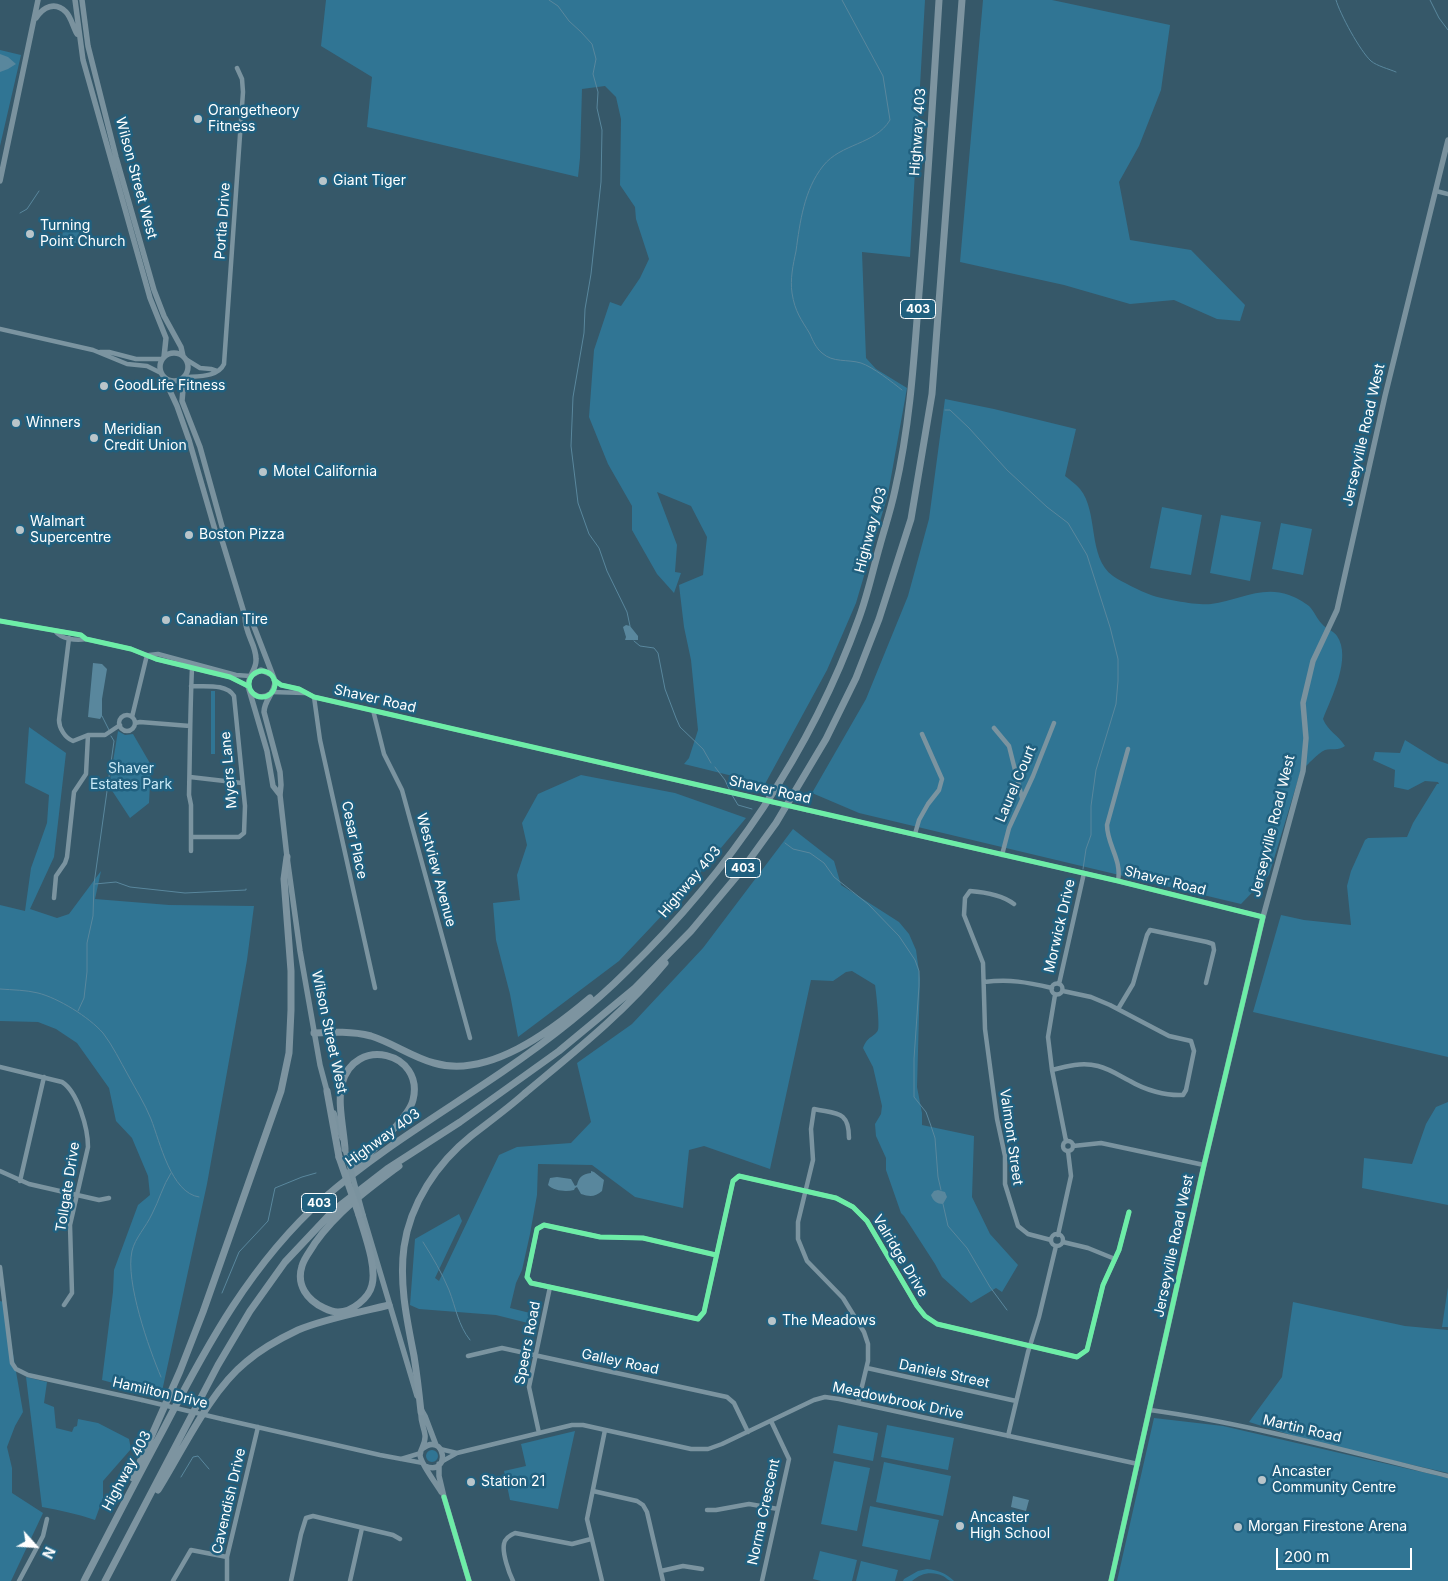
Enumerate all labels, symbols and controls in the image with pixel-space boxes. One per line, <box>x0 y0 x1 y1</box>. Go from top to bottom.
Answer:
street label: Highway 403 <box>907 87 929 177</box>
place label: Orangetheory Fitness <box>208 103 300 136</box>
marker: Orangetheory Fitness <box>192 113 204 125</box>
street label: Wilson Street West <box>112 115 160 241</box>
place label: Giant Tiger <box>333 173 406 189</box>
marker: Giant Tiger <box>317 175 329 187</box>
street label: Portia Drive <box>212 182 234 260</box>
place label: Turning Point Church <box>40 218 126 250</box>
marker: Turning Point Church <box>24 228 36 240</box>
road number: 403 <box>900 300 936 318</box>
street label: Jerseyville Road West <box>1339 362 1389 508</box>
place label: GoodLife Fitness <box>114 378 225 394</box>
marker: GoodLife Fitness <box>98 380 110 392</box>
place label: Winners <box>26 415 81 431</box>
marker: Winners <box>10 417 22 429</box>
place label: Meridian Credit Union <box>104 422 187 454</box>
marker: Meridian Credit Union <box>88 432 100 444</box>
place label: Motel California <box>273 464 377 480</box>
marker: Motel California <box>257 466 269 478</box>
street label: Highway 403 <box>851 485 891 575</box>
place label: Walmart Supercentre <box>30 514 111 546</box>
marker: Walmart Supercentre <box>14 524 26 536</box>
place label: Boston Pizza <box>199 527 285 543</box>
marker: Boston Pizza <box>183 529 195 541</box>
place label: Canadian Tire <box>176 612 268 628</box>
marker: Canadian Tire <box>160 614 172 626</box>
street label: Shaver Road <box>332 681 418 717</box>
street label: Myers Lane <box>217 731 241 809</box>
street label: Laurel Court <box>992 743 1040 825</box>
street label: Jerseyville Road West <box>1247 753 1299 899</box>
park label: Shaver Estates Park <box>90 761 172 794</box>
street label: Shaver Road <box>727 772 813 808</box>
street label: Cesar Place <box>338 800 370 880</box>
street label: Westview Avenue <box>413 811 459 929</box>
street label: Highway 403 <box>655 843 725 921</box>
road number: 403 <box>726 858 760 878</box>
street label: Shaver Road <box>1122 863 1208 899</box>
street label: Morwick Drive <box>1041 878 1079 974</box>
street label: Wilson Street West <box>308 969 350 1095</box>
street label: Valmont Street <box>996 1088 1026 1186</box>
street label: Highway 403 <box>342 1105 424 1171</box>
street label: Tollgate Drive <box>53 1141 83 1233</box>
street label: Jerseyville Road West <box>1151 1173 1197 1319</box>
road number: 403 <box>302 1194 336 1212</box>
street label: Valridge Drive <box>869 1212 931 1300</box>
street label: Speers Road <box>512 1300 544 1386</box>
place label: The Meadows <box>782 1313 876 1329</box>
marker: The Meadows <box>766 1315 778 1327</box>
street label: Galley Road <box>580 1346 660 1378</box>
street label: Daniels Street <box>897 1356 991 1392</box>
street label: Hamilton Drive <box>111 1374 209 1412</box>
street label: Meadowbrook Drive <box>831 1379 965 1423</box>
street label: Martin Road <box>1261 1412 1343 1446</box>
street label: Highway 403 <box>99 1428 155 1514</box>
street label: Cavendish Drive <box>209 1446 249 1556</box>
street label: Norma Crescent <box>745 1457 783 1567</box>
place label: Ancaster Community Centre <box>1272 1464 1396 1496</box>
place label: Station 21 <box>481 1474 545 1490</box>
marker: Ancaster Community Centre <box>1256 1474 1268 1486</box>
marker: Station 21 <box>465 1476 477 1488</box>
place label: Ancaster High School <box>970 1510 1050 1542</box>
place label: Morgan Firestone Arena <box>1248 1519 1407 1535</box>
marker: Ancaster High School <box>954 1520 966 1532</box>
north arrow <box>10 1521 60 1571</box>
marker: Morgan Firestone Arena <box>1232 1521 1244 1533</box>
scale bar <box>1278 1538 1414 1570</box>
text: N <box>39 1544 59 1561</box>
text: 200 m <box>1284 1547 1329 1566</box>

